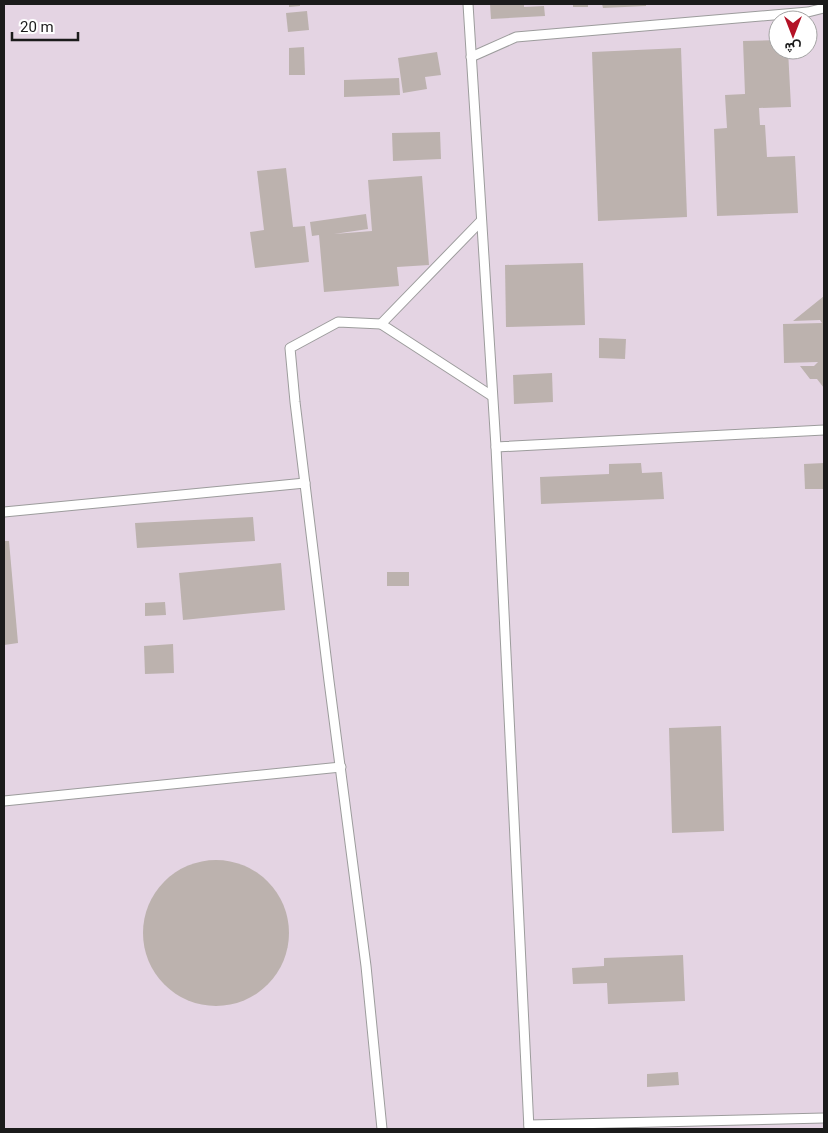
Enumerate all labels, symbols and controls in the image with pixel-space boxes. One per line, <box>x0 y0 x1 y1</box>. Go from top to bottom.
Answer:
scale bar <box>12 10 79 42</box>
north arrow <box>768 10 818 60</box>
text: 20 m <box>20 18 54 36</box>
text: ش <box>784 39 801 56</box>

